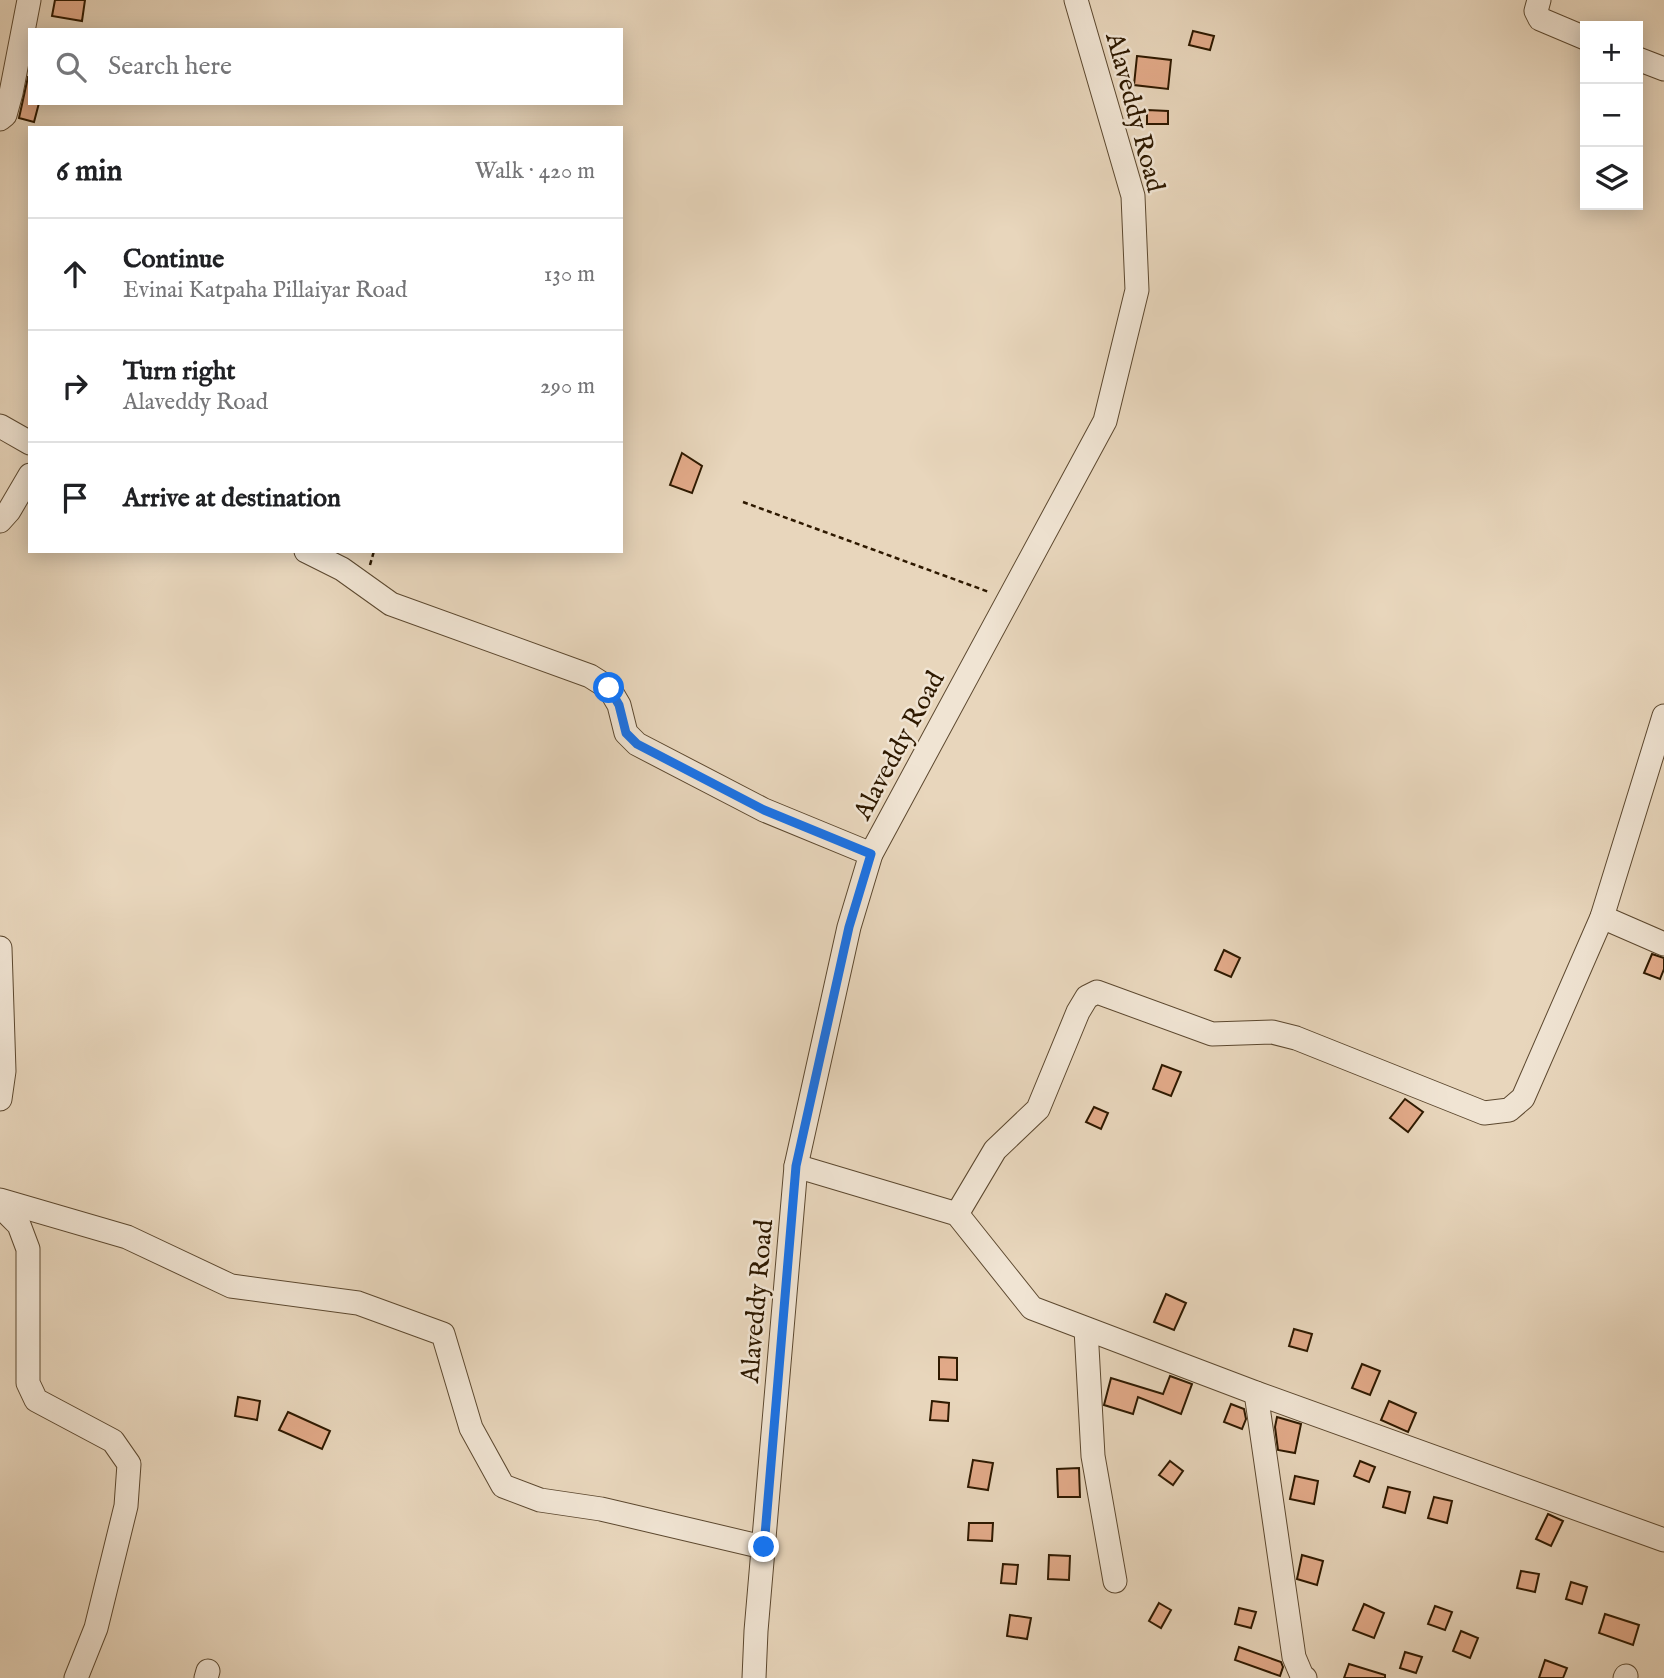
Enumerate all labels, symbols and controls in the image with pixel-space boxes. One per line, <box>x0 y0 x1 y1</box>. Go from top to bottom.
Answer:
map controls <box>1580 21 1643 210</box>
button: + <box>1580 21 1643 84</box>
search box <box>28 28 623 105</box>
street label: Alaveddy Road <box>1097 28 1172 196</box>
icon: search <box>52 48 90 86</box>
text: Search here <box>108 50 232 83</box>
button: − <box>1580 84 1643 147</box>
button: layers <box>1580 147 1643 210</box>
text: 6 min <box>56 153 122 191</box>
text: Walk · 420 m <box>475 157 595 186</box>
text: Continue <box>123 243 224 276</box>
icon: ahead <box>56 255 94 293</box>
text: 130 m <box>544 260 595 289</box>
text: Evinai Katpaha Pillaiyar Road <box>123 276 407 305</box>
text: Turn right <box>123 355 236 388</box>
icon: right <box>56 367 94 405</box>
text: 290 m <box>540 372 595 401</box>
text: Alaveddy Road <box>123 388 268 417</box>
icon: arrive <box>56 479 94 517</box>
text: Arrive at destination <box>123 482 341 515</box>
street label: Alaveddy Road <box>846 666 952 827</box>
route start <box>593 672 624 703</box>
street label: Alaveddy Road <box>734 1218 781 1385</box>
route end <box>748 1531 779 1562</box>

